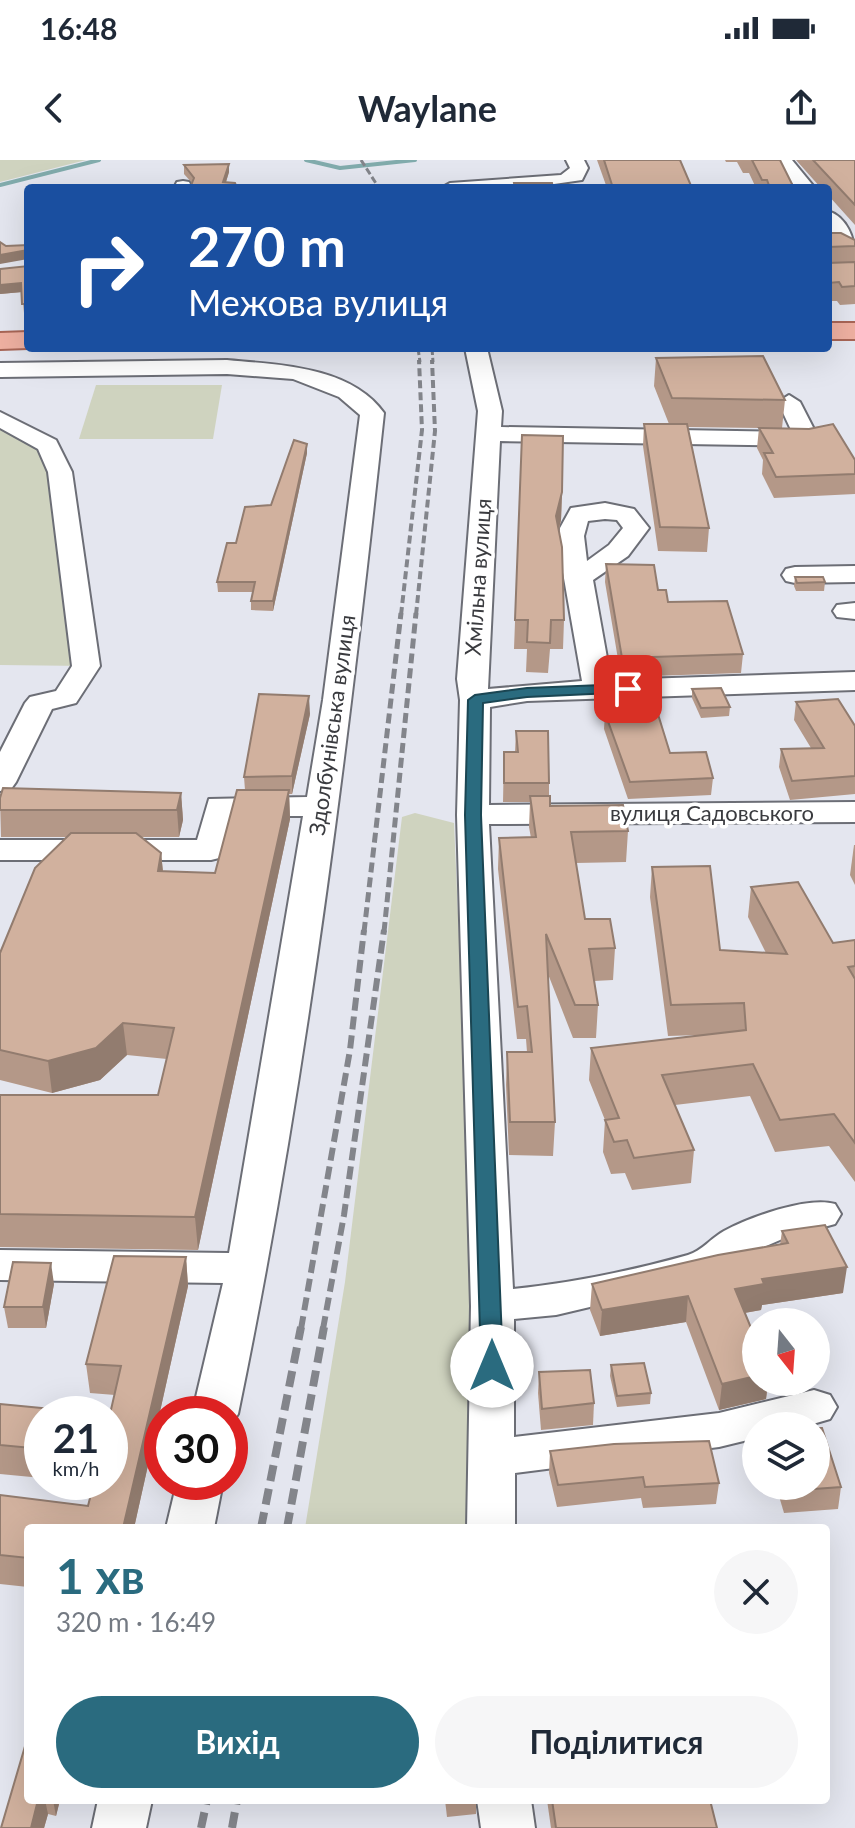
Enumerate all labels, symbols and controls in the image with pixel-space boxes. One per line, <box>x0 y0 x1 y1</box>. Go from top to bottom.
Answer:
text: 16:48 <box>40 10 117 46</box>
icon: back <box>32 86 76 130</box>
text: Waylane <box>358 86 497 130</box>
icon: share <box>779 86 823 130</box>
text: 270 m <box>188 212 346 279</box>
icon: right <box>56 216 160 320</box>
text: Межова вулиця <box>188 280 448 324</box>
street label: Хмільна вулиця <box>459 497 496 657</box>
street label: Здолбунівська вулиця <box>303 613 360 837</box>
pin <box>594 655 662 723</box>
icon: arrive <box>606 667 650 711</box>
street label: вулиця Садовського <box>610 799 814 826</box>
north arrow <box>742 1308 830 1396</box>
map controls <box>742 1308 830 1500</box>
position arrow <box>450 1324 534 1408</box>
speed limit sign: 30 <box>144 1396 248 1500</box>
button: layers <box>742 1412 830 1500</box>
text: 21 <box>53 1414 99 1462</box>
text: km/h <box>53 1456 99 1480</box>
text: 1 хв <box>56 1547 145 1604</box>
button: close <box>714 1550 798 1634</box>
text: 320 m · 16:49 <box>56 1606 216 1638</box>
button: Вихід <box>56 1696 419 1788</box>
button: Поділитися <box>435 1696 798 1788</box>

